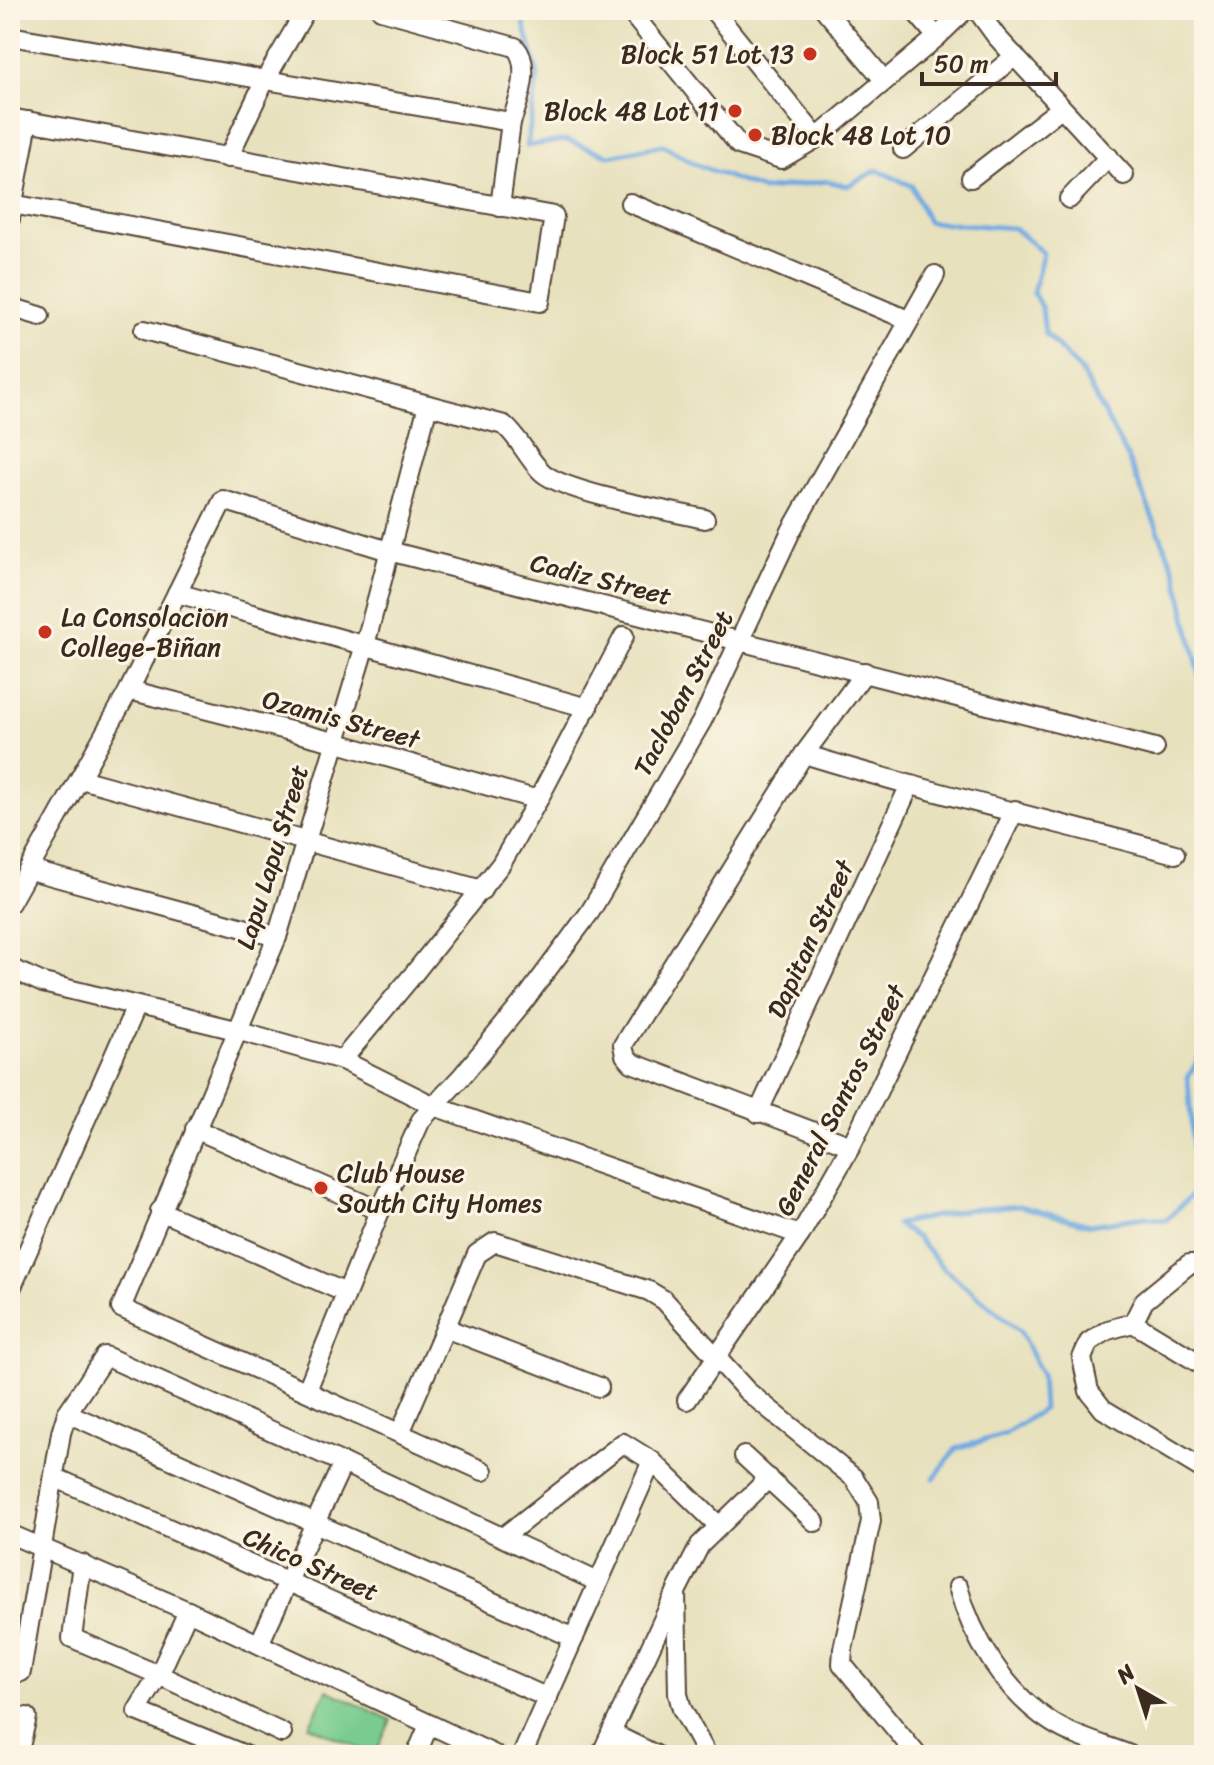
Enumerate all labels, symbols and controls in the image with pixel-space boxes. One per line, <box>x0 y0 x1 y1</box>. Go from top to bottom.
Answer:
place label: Block 51 Lot 13 <box>621 31 794 77</box>
scale bar <box>922 36 1056 86</box>
text: 50 m <box>934 43 989 85</box>
marker: Block 51 Lot 13 <box>801 45 819 63</box>
place label: Block 48 Lot 11 <box>544 88 719 134</box>
marker: Block 48 Lot 11 <box>726 102 744 120</box>
place label: Block 48 Lot 10 <box>771 112 951 158</box>
marker: Block 48 Lot 10 <box>746 126 764 144</box>
street label: Cadiz Street <box>526 539 676 619</box>
place label: La Consolacion College-Biñan <box>61 594 229 670</box>
street label: Tacloban Street <box>620 601 746 785</box>
marker: La Consolacion College-Biñan <box>36 623 54 641</box>
street label: Ozamis Street <box>257 676 426 763</box>
street label: Lapu Lapu Street <box>222 759 322 955</box>
street label: Dapitan Street <box>753 851 867 1026</box>
street label: General Santos Street <box>762 975 919 1224</box>
place label: Club House South City Homes <box>337 1150 542 1226</box>
marker: Club House South City Homes <box>312 1179 330 1197</box>
street label: Chico Street <box>236 1514 386 1614</box>
north arrow <box>1098 1649 1178 1729</box>
text: N <box>1107 1653 1145 1694</box>

